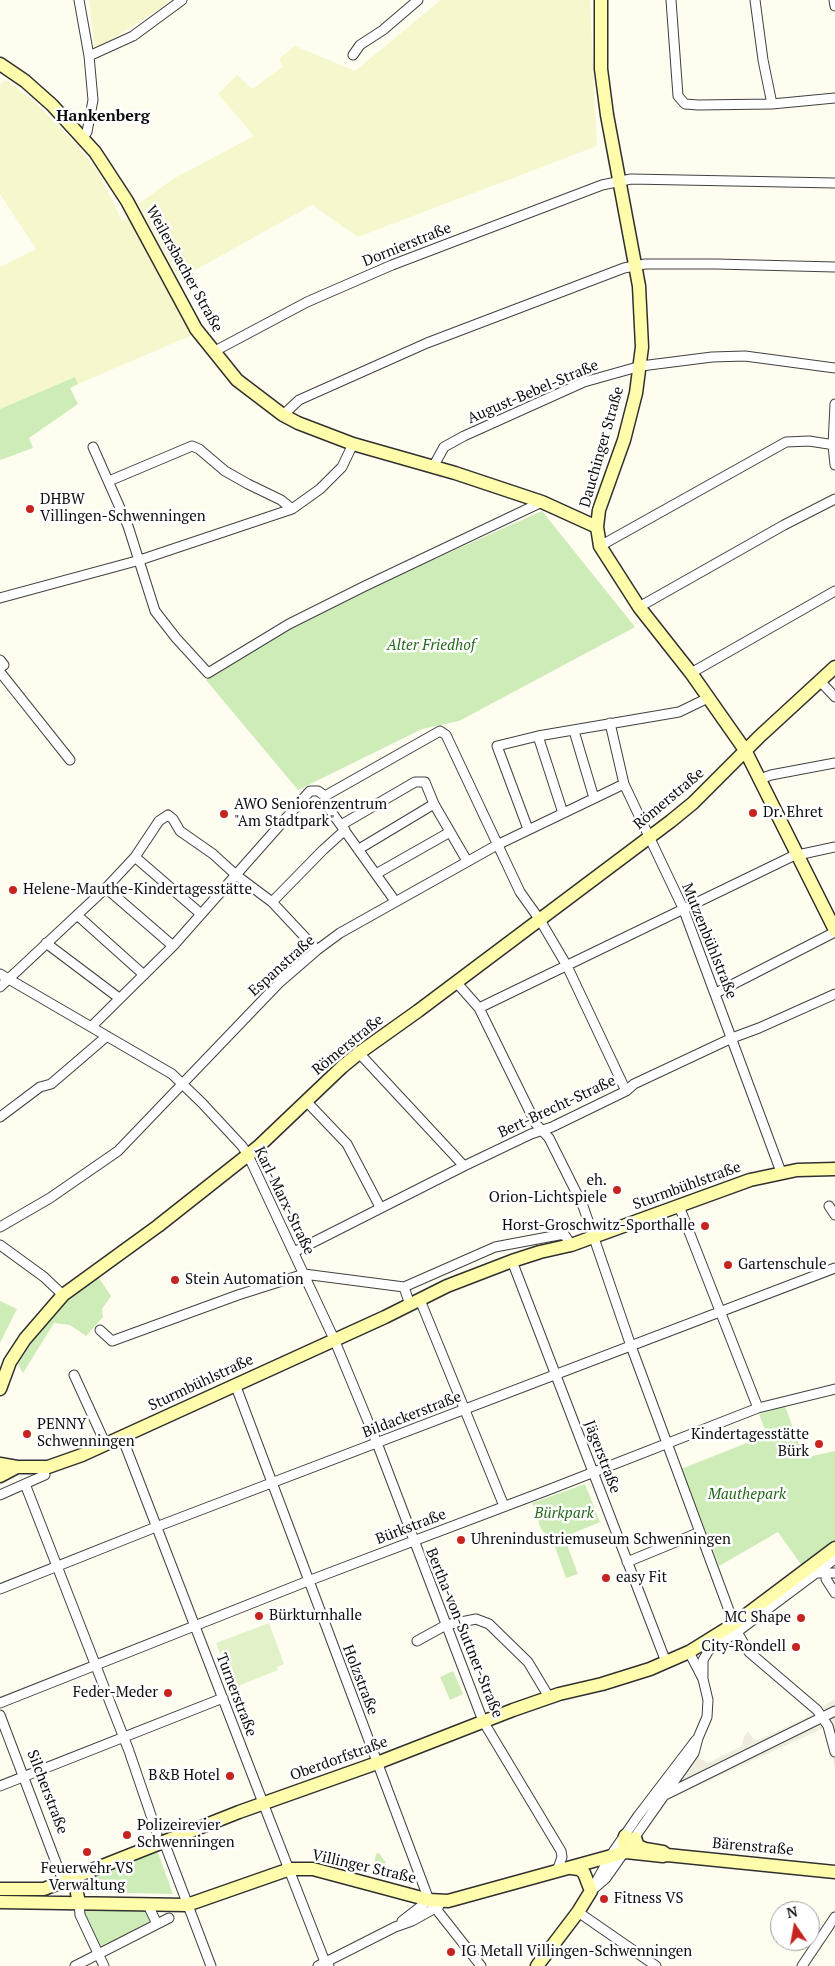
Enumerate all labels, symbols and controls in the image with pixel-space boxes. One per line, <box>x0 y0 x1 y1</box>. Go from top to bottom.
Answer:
district label: Hankenberg <box>56 106 150 126</box>
street label: Weilersbacher Straße <box>142 203 226 335</box>
street label: Dornierstraße <box>360 219 454 271</box>
street label: August-Bebel-Straße <box>465 356 601 428</box>
street label: Dauchinger Straße <box>576 384 628 510</box>
place label: DHBW Villingen-Schwenningen <box>40 491 206 526</box>
marker: DHBW Villingen-Schwenningen <box>24 503 36 515</box>
park label: Alter Friedhof <box>387 637 475 655</box>
street label: Römerstraße <box>630 764 708 834</box>
place label: AWO Seniorenzentrum "Am Stadtpark" <box>234 796 387 831</box>
place label: Dr. Ehret <box>763 804 823 822</box>
marker: Dr. Ehret <box>747 807 759 819</box>
marker: AWO Seniorenzentrum "Am Stadtpark" <box>218 808 230 820</box>
street label: Mutzenbühlstraße <box>678 880 740 1002</box>
place label: Helene-Mauthe-Kindertagesstätte <box>23 881 252 899</box>
marker: Helene-Mauthe-Kindertagesstätte <box>7 884 19 896</box>
street label: Espanstraße <box>245 932 319 1000</box>
street label: Römerstraße <box>309 1011 387 1079</box>
street label: Bert-Brecht-Straße <box>495 1072 619 1142</box>
street label: Karl-Marx-Straße <box>250 1144 318 1258</box>
street label: Sturmbühlstraße <box>631 1158 743 1214</box>
place label: eh. Orion-Lichtspiele <box>489 1172 607 1207</box>
marker: eh. Orion-Lichtspiele <box>611 1184 623 1196</box>
place label: Horst-Groschwitz-Sporthalle <box>502 1217 695 1235</box>
marker: Horst-Groschwitz-Sporthalle <box>699 1220 711 1232</box>
place label: Gartenschule <box>738 1256 827 1274</box>
marker: Gartenschule <box>722 1259 734 1271</box>
place label: Stein Automation <box>185 1271 304 1289</box>
marker: Stein Automation <box>169 1274 181 1286</box>
street label: Sturmbühlstraße <box>146 1351 256 1415</box>
street label: Bildackerstraße <box>360 1388 464 1442</box>
place label: PENNY Schwenningen <box>37 1416 135 1451</box>
street label: Jägerstraße <box>580 1418 624 1496</box>
place label: Kindertagesstätte Bürk <box>691 1426 809 1461</box>
marker: PENNY Schwenningen <box>21 1428 33 1440</box>
marker: Kindertagesstätte Bürk <box>813 1438 825 1450</box>
park label: Mauthepark <box>708 1486 786 1504</box>
street label: Bürkstraße <box>373 1505 449 1549</box>
park label: Bürkpark <box>534 1505 594 1523</box>
place label: Uhrenindustriemuseum Schwenningen <box>471 1531 731 1549</box>
marker: Uhrenindustriemuseum Schwenningen <box>455 1534 467 1546</box>
street label: Bertha-von-Suttner-Straße <box>422 1546 506 1720</box>
place label: easy Fit <box>616 1569 667 1587</box>
marker: easy Fit <box>600 1572 612 1584</box>
place label: Bürkturnhalle <box>269 1607 362 1625</box>
place label: MC Shape <box>724 1609 791 1627</box>
marker: Bürkturnhalle <box>253 1610 265 1622</box>
marker: MC Shape <box>795 1612 807 1624</box>
place label: City-Rondell <box>701 1638 786 1656</box>
marker: City-Rondell <box>790 1641 802 1653</box>
street label: Holzstraße <box>338 1642 382 1718</box>
street label: Turnerstraße <box>212 1651 260 1739</box>
place label: Feder-Meder <box>73 1684 158 1702</box>
marker: Feder-Meder <box>162 1687 174 1699</box>
street label: Oberdorfstraße <box>288 1733 390 1785</box>
street label: Silcherstraße <box>23 1747 71 1837</box>
place label: B&B Hotel <box>148 1767 220 1785</box>
marker: B&B Hotel <box>224 1770 236 1782</box>
place label: Polizeirevier Schwenningen <box>137 1817 235 1852</box>
marker: Polizeirevier Schwenningen <box>121 1829 133 1841</box>
street label: Bärenstraße <box>712 1834 794 1860</box>
marker: Feuerwehr VS Verwaltung <box>81 1846 93 1858</box>
street label: Villinger Straße <box>310 1846 418 1888</box>
place label: Feuerwehr VS Verwaltung <box>41 1860 133 1895</box>
place label: Fitness VS <box>614 1890 684 1908</box>
marker: Fitness VS <box>598 1893 610 1905</box>
north arrow <box>770 1901 820 1951</box>
text: N <box>785 1901 799 1922</box>
place label: IG Metall Villingen-Schwenningen <box>461 1943 692 1961</box>
marker: IG Metall Villingen-Schwenningen <box>445 1946 457 1958</box>

